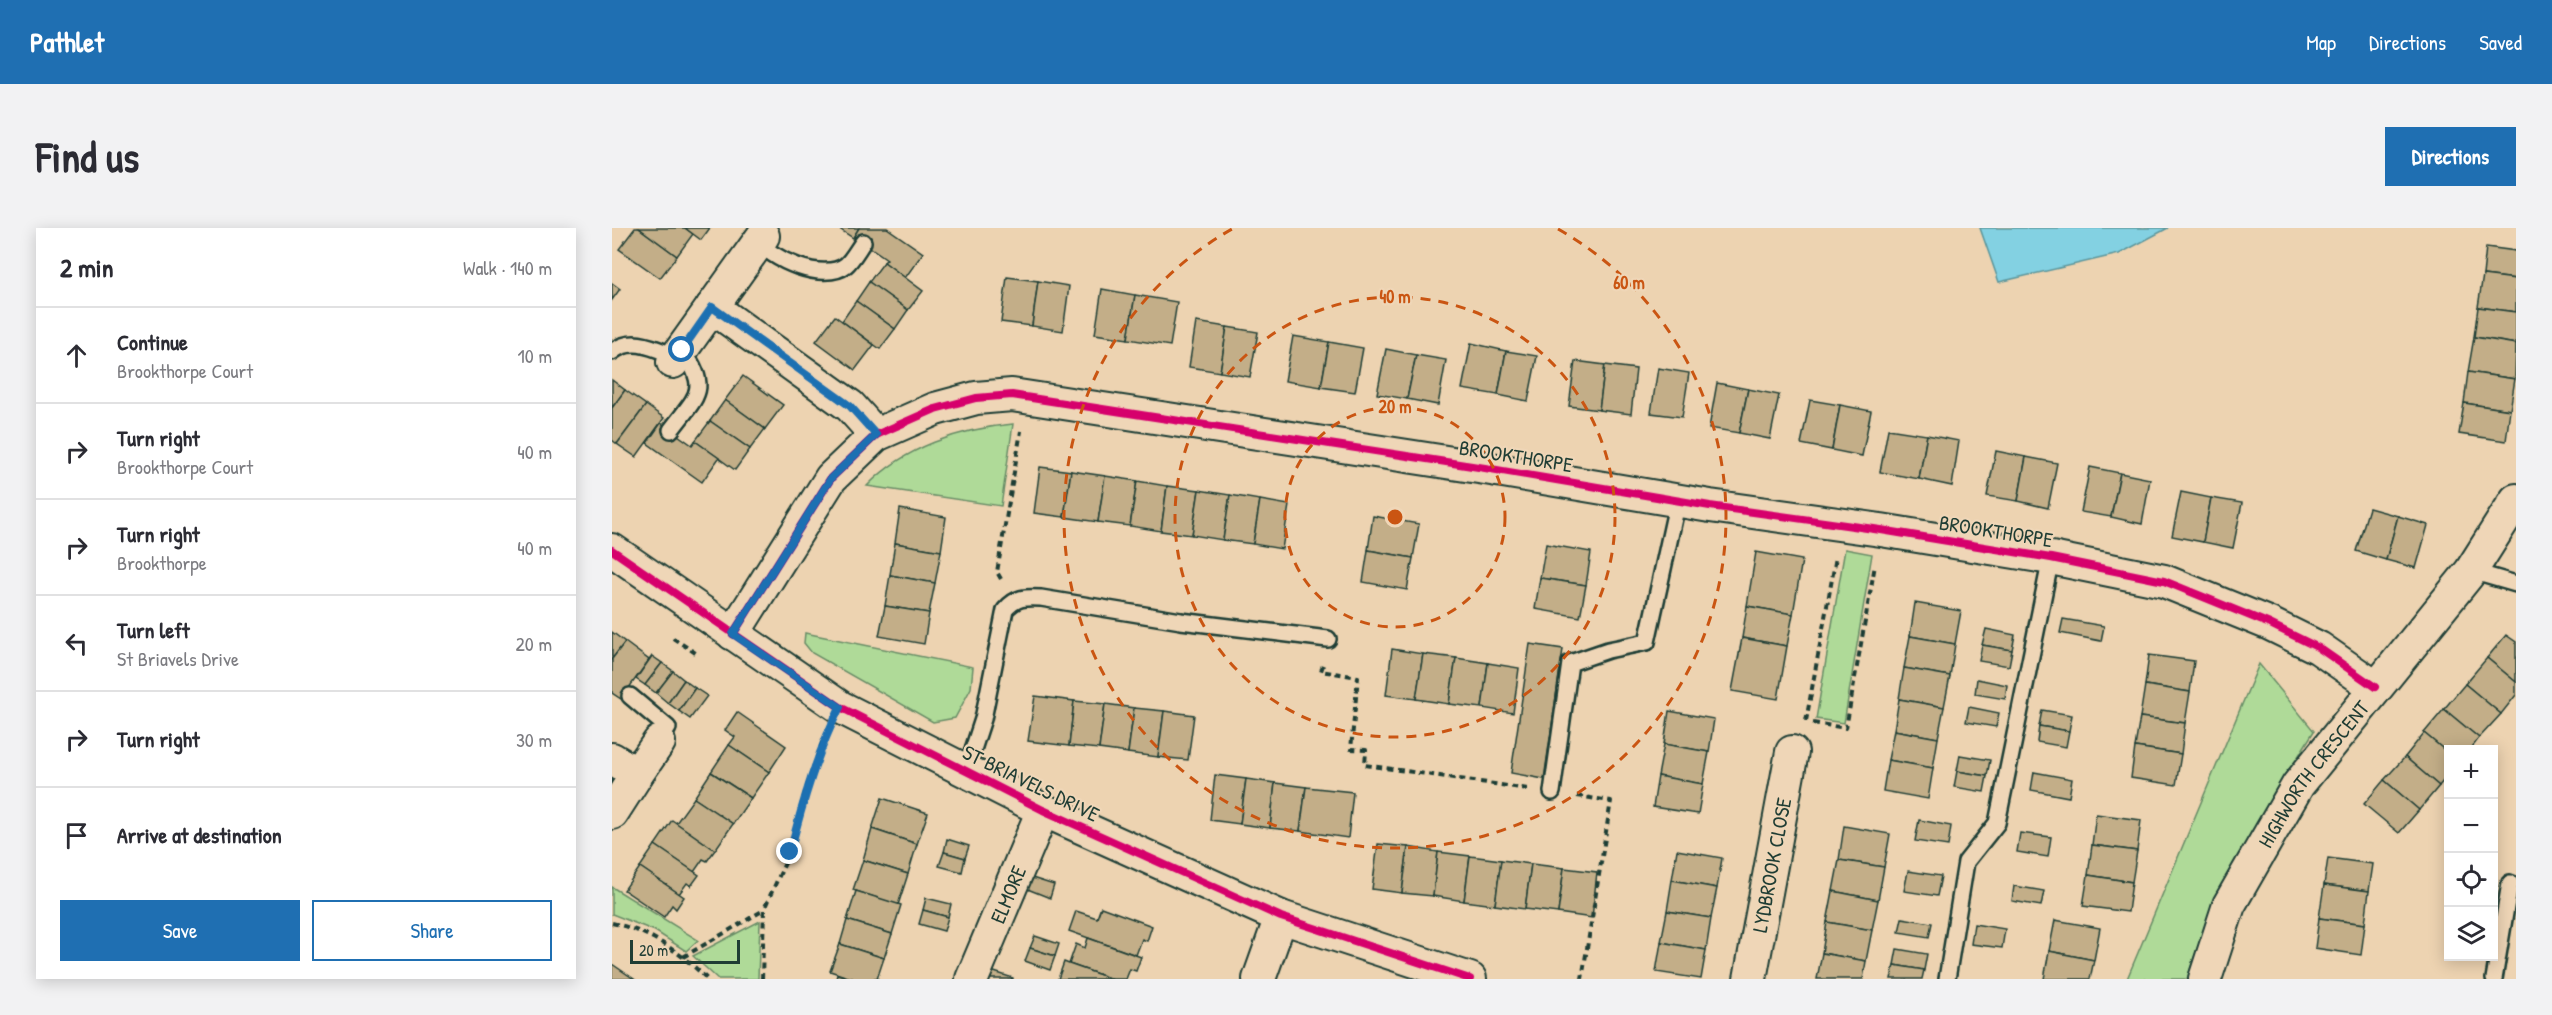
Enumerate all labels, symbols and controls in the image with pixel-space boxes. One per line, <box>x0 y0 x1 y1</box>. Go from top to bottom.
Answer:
text: Pathlet <box>30 23 104 61</box>
text: Map <box>2306 28 2336 57</box>
text: Directions <box>2369 28 2446 57</box>
text: Saved <box>2479 28 2522 57</box>
button: Directions <box>2385 127 2516 186</box>
text: Find us <box>36 128 139 185</box>
text: 2 min <box>60 250 113 285</box>
text: Walk · 140 m <box>463 254 552 281</box>
text: 60 m <box>1613 270 1645 295</box>
text: 40 m <box>1379 284 1411 309</box>
text: Continue <box>117 327 188 357</box>
route start <box>668 336 694 362</box>
icon: ahead <box>60 339 93 372</box>
text: 10 m <box>518 342 552 369</box>
text: Brookthorpe Court <box>117 357 253 384</box>
text: 20 m <box>1379 394 1411 419</box>
text: Turn right <box>117 423 200 453</box>
street label: BROOKTHORPE <box>1457 433 1575 479</box>
icon: right <box>60 435 93 468</box>
text: 40 m <box>517 438 552 465</box>
text: Brookthorpe Court <box>117 453 253 480</box>
centre of rings <box>1385 507 1405 527</box>
street label: BROOKTHORPE <box>1937 508 2055 554</box>
text: Turn right <box>117 519 200 549</box>
icon: right <box>60 531 93 564</box>
text: 40 m <box>517 534 552 561</box>
text: Brookthorpe <box>117 549 207 576</box>
text: Turn left <box>117 615 190 645</box>
icon: left <box>60 627 93 660</box>
text: 20 m <box>515 630 552 657</box>
text: St Briavels Drive <box>117 645 239 672</box>
street label: HIGHWORTH CRESCENT <box>2251 693 2376 853</box>
icon: right <box>60 723 93 756</box>
text: Turn right <box>117 724 200 754</box>
text: 30 m <box>516 726 552 753</box>
street label: ST BRIAVELS DRIVE <box>958 737 1104 829</box>
map controls <box>2444 745 2498 961</box>
button: + <box>2444 745 2498 799</box>
street label: LYDBROOK CLOSE <box>1744 795 1798 935</box>
button: − <box>2444 799 2498 853</box>
icon: arrive <box>60 819 93 852</box>
text: Arrive at destination <box>117 820 282 850</box>
route end <box>776 838 802 864</box>
button: locate <box>2444 853 2498 907</box>
street label: ELMORE <box>983 861 1033 928</box>
button: Save <box>60 900 300 961</box>
button: Share <box>312 900 552 961</box>
button: layers <box>2444 907 2498 961</box>
scale bar <box>630 937 740 964</box>
text: 20 m <box>639 939 668 961</box>

